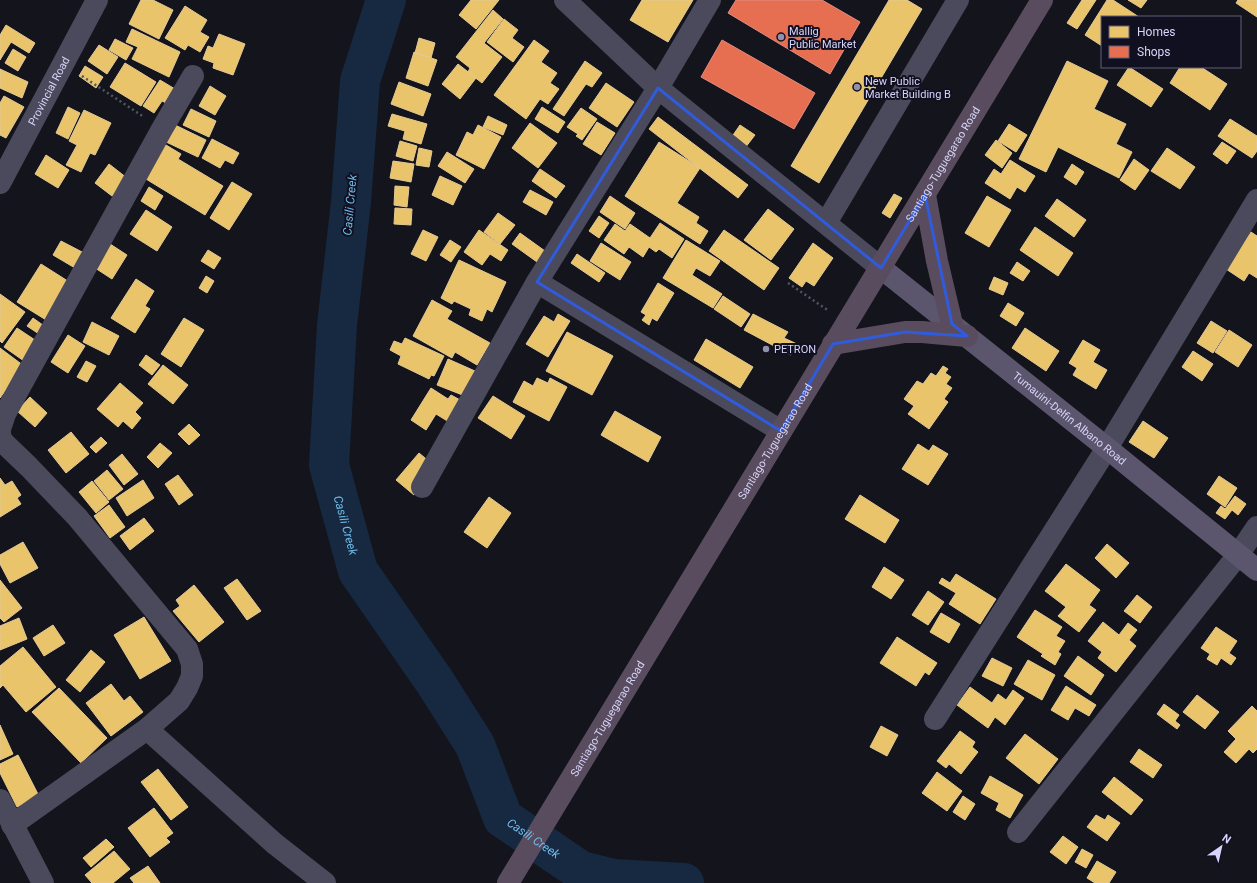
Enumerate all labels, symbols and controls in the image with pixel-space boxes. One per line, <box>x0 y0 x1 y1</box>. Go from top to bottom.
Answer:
legend <box>1101 16 1241 68</box>
place label: Mallig Public Market <box>789 25 857 51</box>
text: Homes <box>1137 25 1175 39</box>
marker: Mallig Public Market <box>776 32 786 42</box>
text: Shops <box>1137 45 1171 59</box>
street label: Provincial Road <box>26 55 73 128</box>
place label: New Public Market Building B <box>865 75 951 101</box>
marker: New Public Market Building B <box>852 82 862 92</box>
street label: Santiago-Tuguegarao Road <box>903 104 983 225</box>
water label: Casili Creek <box>340 173 360 236</box>
place label: PETRON <box>774 343 816 356</box>
marker: PETRON <box>761 344 771 354</box>
street label: Tumauini-Delfin Albano Road <box>1010 369 1128 468</box>
street label: Santiago-Tuguegarao Road <box>736 382 815 502</box>
water label: Casili Creek <box>331 494 361 558</box>
street label: Santiago-Tuguegarao Road <box>568 659 648 779</box>
water label: Casili Creek <box>504 816 564 862</box>
north arrow <box>1201 827 1241 867</box>
text: N <box>1219 832 1233 847</box>

